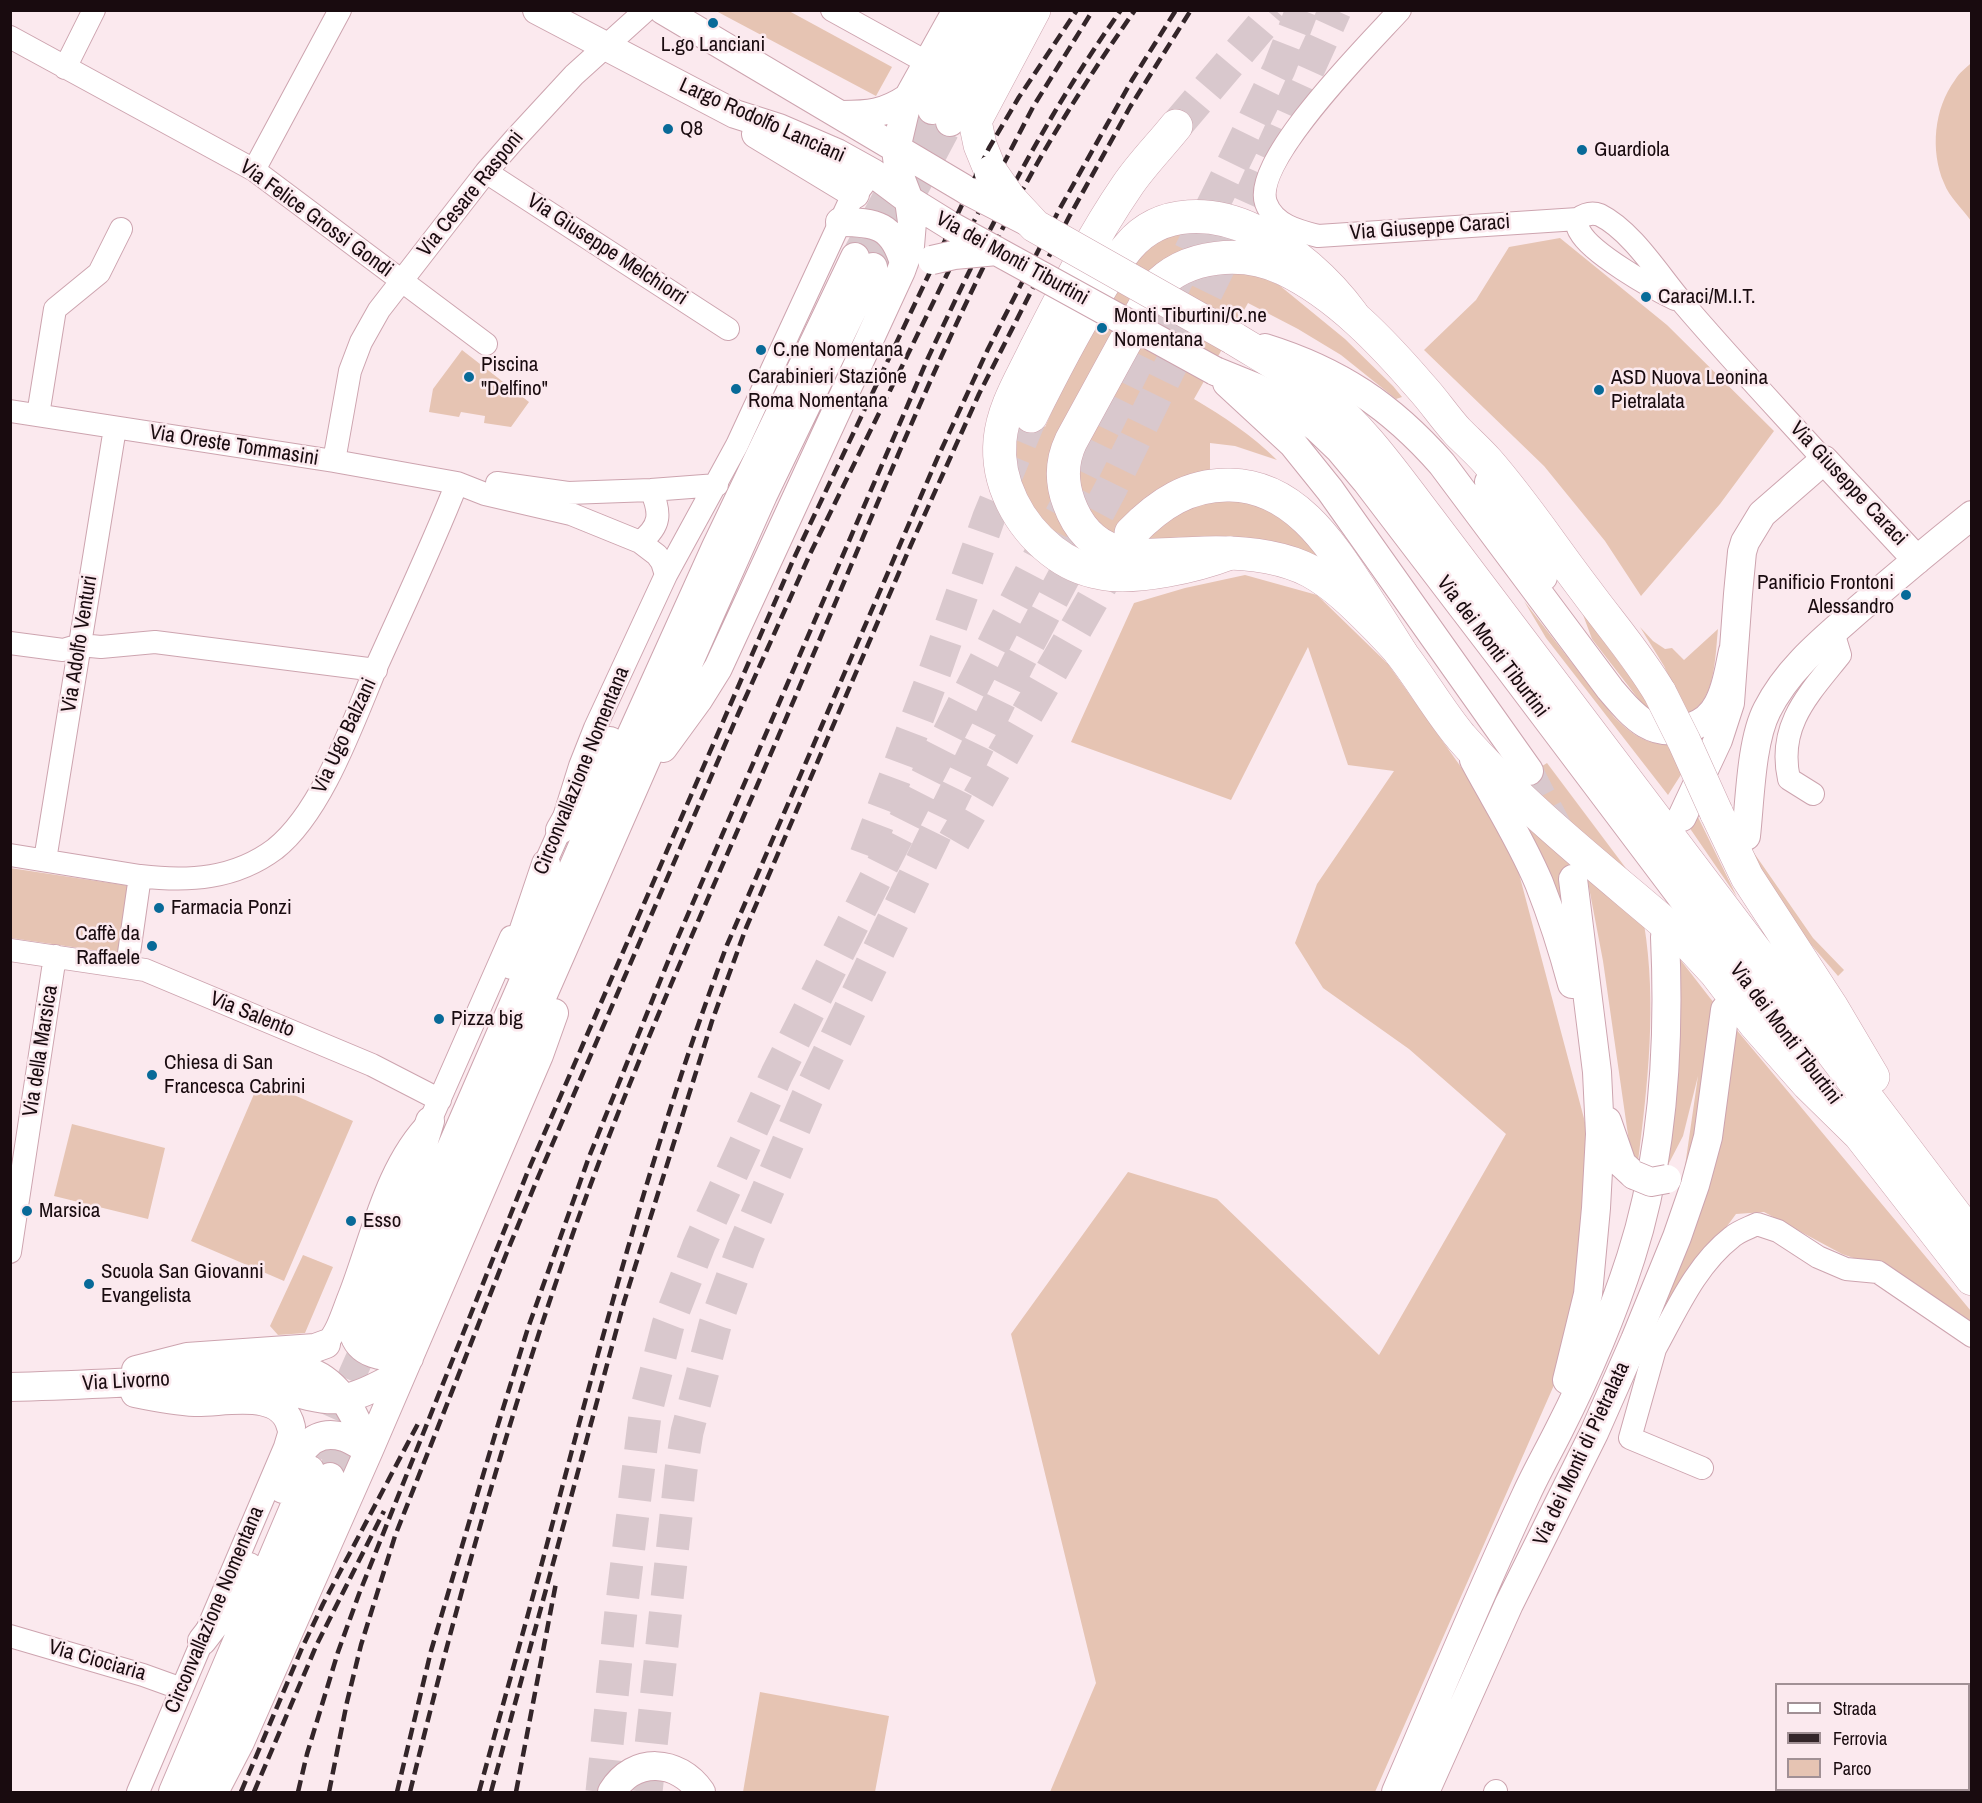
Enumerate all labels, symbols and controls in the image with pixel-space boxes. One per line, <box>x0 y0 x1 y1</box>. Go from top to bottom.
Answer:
marker: L.go Lanciani <box>706 16 720 30</box>
place label: L.go Lanciani <box>661 32 765 58</box>
street label: Largo Rodolfo Lanciani <box>675 73 849 169</box>
place label: Q8 <box>680 116 703 142</box>
marker: Q8 <box>661 122 675 136</box>
street label: Via Cesare Rasponi <box>413 126 529 262</box>
place label: Guardiola <box>1594 137 1670 163</box>
marker: Guardiola <box>1575 143 1589 157</box>
street label: Via Felice Grossi Gondi <box>234 155 398 283</box>
street label: Via Giuseppe Melchiorri <box>522 189 692 311</box>
street label: Via dei Monti Tiburtini <box>931 207 1093 311</box>
street label: Via Giuseppe Caraci <box>1349 210 1511 246</box>
place label: Caraci/M.I.T. <box>1658 284 1756 310</box>
marker: Caraci/M.I.T. <box>1639 290 1653 304</box>
place label: Monti Tiburtini/C.ne Nomentana <box>1114 303 1267 353</box>
marker: Monti Tiburtini/C.ne Nomentana <box>1095 321 1109 335</box>
place label: C.ne Nomentana <box>773 337 903 363</box>
marker: C.ne Nomentana <box>754 343 768 357</box>
place label: Piscina "Delfino" <box>481 352 548 402</box>
place label: Carabinieri Stazione Roma Nomentana <box>748 364 907 414</box>
place label: ASD Nuova Leonina Pietralata <box>1611 365 1768 415</box>
marker: Piscina "Delfino" <box>462 370 476 384</box>
marker: Carabinieri Stazione Roma Nomentana <box>729 382 743 396</box>
marker: ASD Nuova Leonina Pietralata <box>1592 383 1606 397</box>
street label: Via Giuseppe Caraci <box>1784 417 1912 551</box>
street label: Via Oreste Tommasini <box>148 420 320 472</box>
place label: Panificio Frontoni Alessandro <box>1757 570 1894 620</box>
street label: Via dei Monti Tiburtini <box>1431 571 1553 723</box>
street label: Via Adolfo Venturi <box>57 574 103 714</box>
marker: Panificio Frontoni Alessandro <box>1899 588 1913 602</box>
street label: Circonvallazione Nomentana <box>529 663 635 879</box>
street label: Via Ugo Balzani <box>307 674 383 798</box>
place label: Farmacia Ponzi <box>171 895 292 921</box>
marker: Farmacia Ponzi <box>152 901 166 915</box>
place label: Caffè da Raffaele <box>75 921 140 971</box>
marker: Caffè da Raffaele <box>145 939 159 953</box>
street label: Via dei Monti Tiburtini <box>1724 958 1846 1110</box>
street label: Via della Marsica <box>18 983 64 1119</box>
street label: Via Salento <box>206 987 298 1043</box>
place label: Pizza big <box>451 1006 523 1032</box>
marker: Pizza big <box>432 1012 446 1026</box>
place label: Chiesa di San Francesca Cabrini <box>164 1050 306 1100</box>
marker: Chiesa di San Francesca Cabrini <box>145 1068 159 1082</box>
place label: Marsica <box>39 1198 100 1224</box>
marker: Marsica <box>20 1204 34 1218</box>
place label: Esso <box>363 1208 401 1234</box>
marker: Esso <box>344 1214 358 1228</box>
place label: Scuola San Giovanni Evangelista <box>101 1259 264 1309</box>
marker: Scuola San Giovanni Evangelista <box>82 1277 96 1291</box>
street label: Via dei Monti di Pietralata <box>1528 1358 1636 1550</box>
street label: Via Livorno <box>82 1367 170 1397</box>
street label: Circonvallazione Nomentana <box>160 1503 270 1717</box>
street label: Via Ciociaria <box>45 1635 149 1687</box>
legend <box>1775 1683 1970 1791</box>
text: Strada <box>1833 1696 1877 1721</box>
text: Ferrovia <box>1833 1726 1887 1751</box>
text: Parco <box>1833 1756 1872 1781</box>

